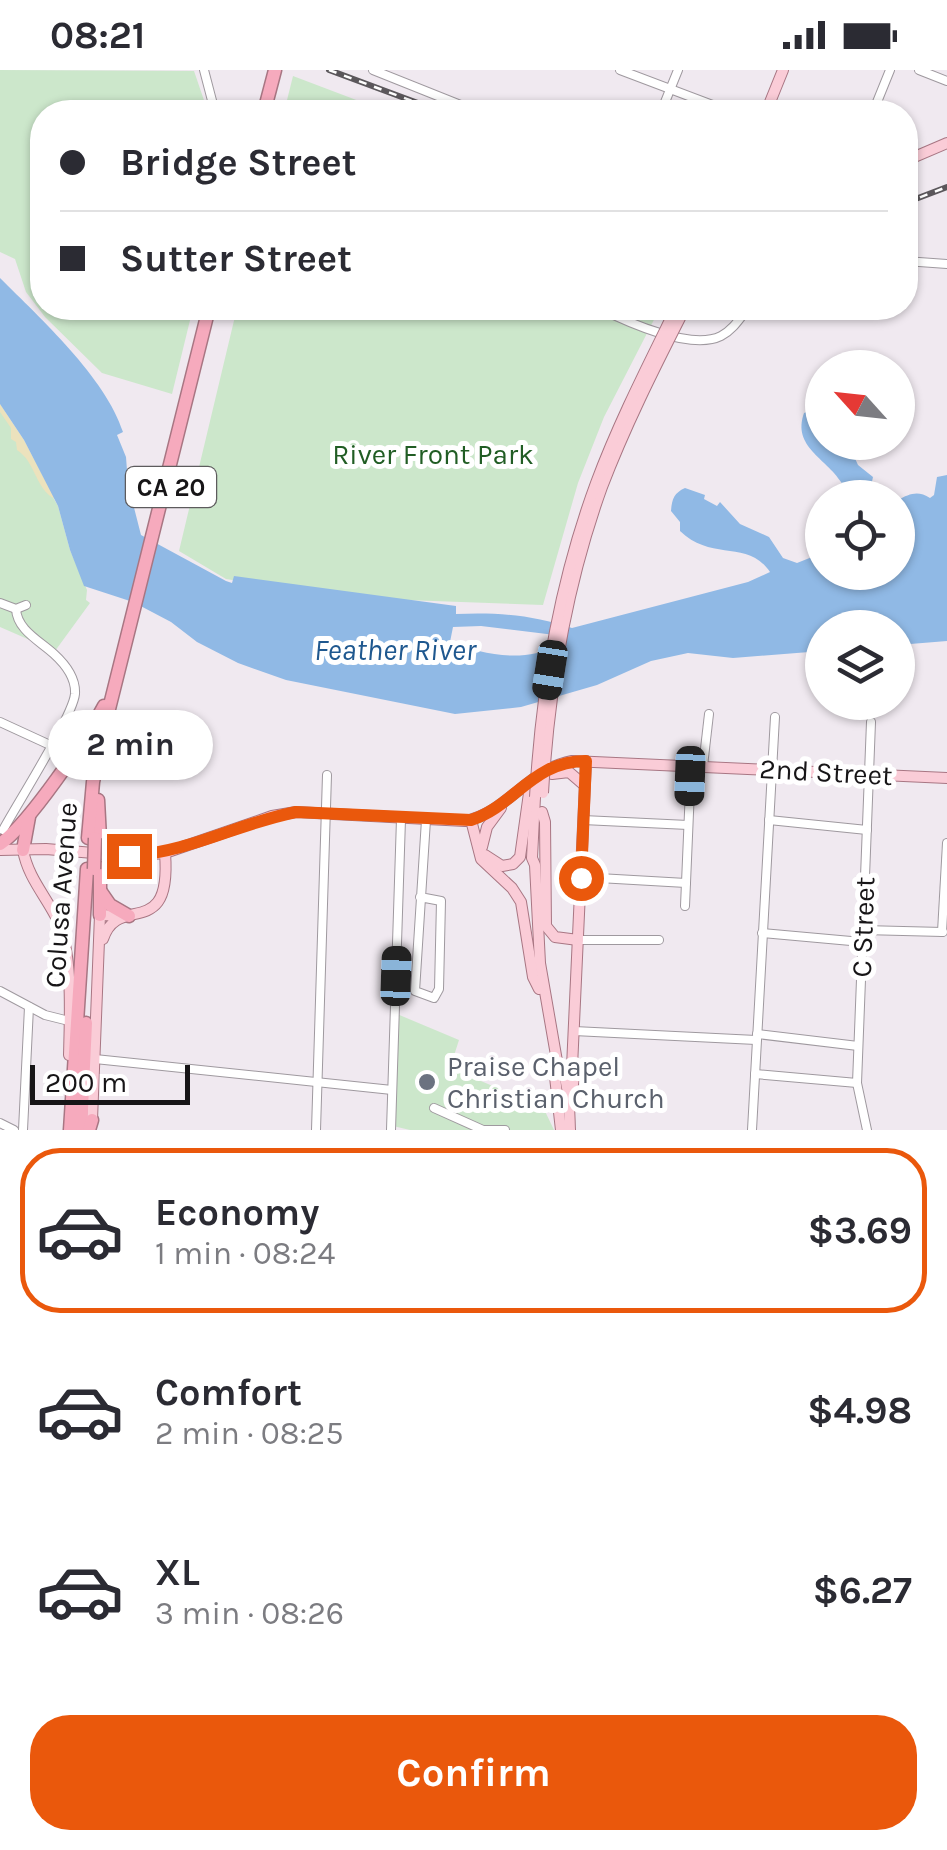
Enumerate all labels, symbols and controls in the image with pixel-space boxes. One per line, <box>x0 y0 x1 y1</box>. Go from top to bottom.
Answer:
text: 08:21 <box>50 13 145 58</box>
text: Bridge Street <box>120 140 357 185</box>
text: Sutter Street <box>120 236 352 281</box>
north arrow <box>805 350 915 460</box>
map controls <box>805 350 915 720</box>
park label: River Front Park <box>332 438 534 471</box>
road number: CA 20 <box>126 467 216 507</box>
button: locate <box>805 480 915 590</box>
button: layers <box>805 610 915 720</box>
water label: Feather River <box>314 632 478 668</box>
car <box>530 638 570 702</box>
callout: 2 min <box>46 711 212 781</box>
text: 2 min <box>86 726 175 763</box>
car <box>674 745 706 807</box>
street label: 2nd Street <box>759 752 893 792</box>
street label: Colusa Avenue <box>38 801 84 989</box>
route end <box>107 834 152 879</box>
route start <box>559 856 604 901</box>
street label: C Street <box>845 876 881 978</box>
car <box>380 945 412 1007</box>
place label: Praise Chapel Christian Church <box>447 1050 665 1115</box>
scale bar <box>30 1060 190 1104</box>
text: 200 m <box>45 1066 127 1099</box>
marker: Praise Chapel Christian Church <box>416 1071 438 1093</box>
icon: car <box>35 1186 125 1276</box>
text: Economy <box>155 1190 319 1235</box>
text: $3.69 <box>808 1208 912 1253</box>
text: 1 min · 08:24 <box>155 1235 335 1272</box>
icon: car <box>35 1366 125 1456</box>
text: Comfort <box>155 1370 302 1415</box>
text: $4.98 <box>807 1388 912 1433</box>
text: 2 min · 08:25 <box>155 1415 343 1452</box>
icon: car <box>35 1546 125 1636</box>
text: XL <box>155 1550 200 1595</box>
text: $6.27 <box>813 1568 912 1613</box>
text: 3 min · 08:26 <box>155 1595 344 1632</box>
button: Confirm <box>30 1715 917 1830</box>

